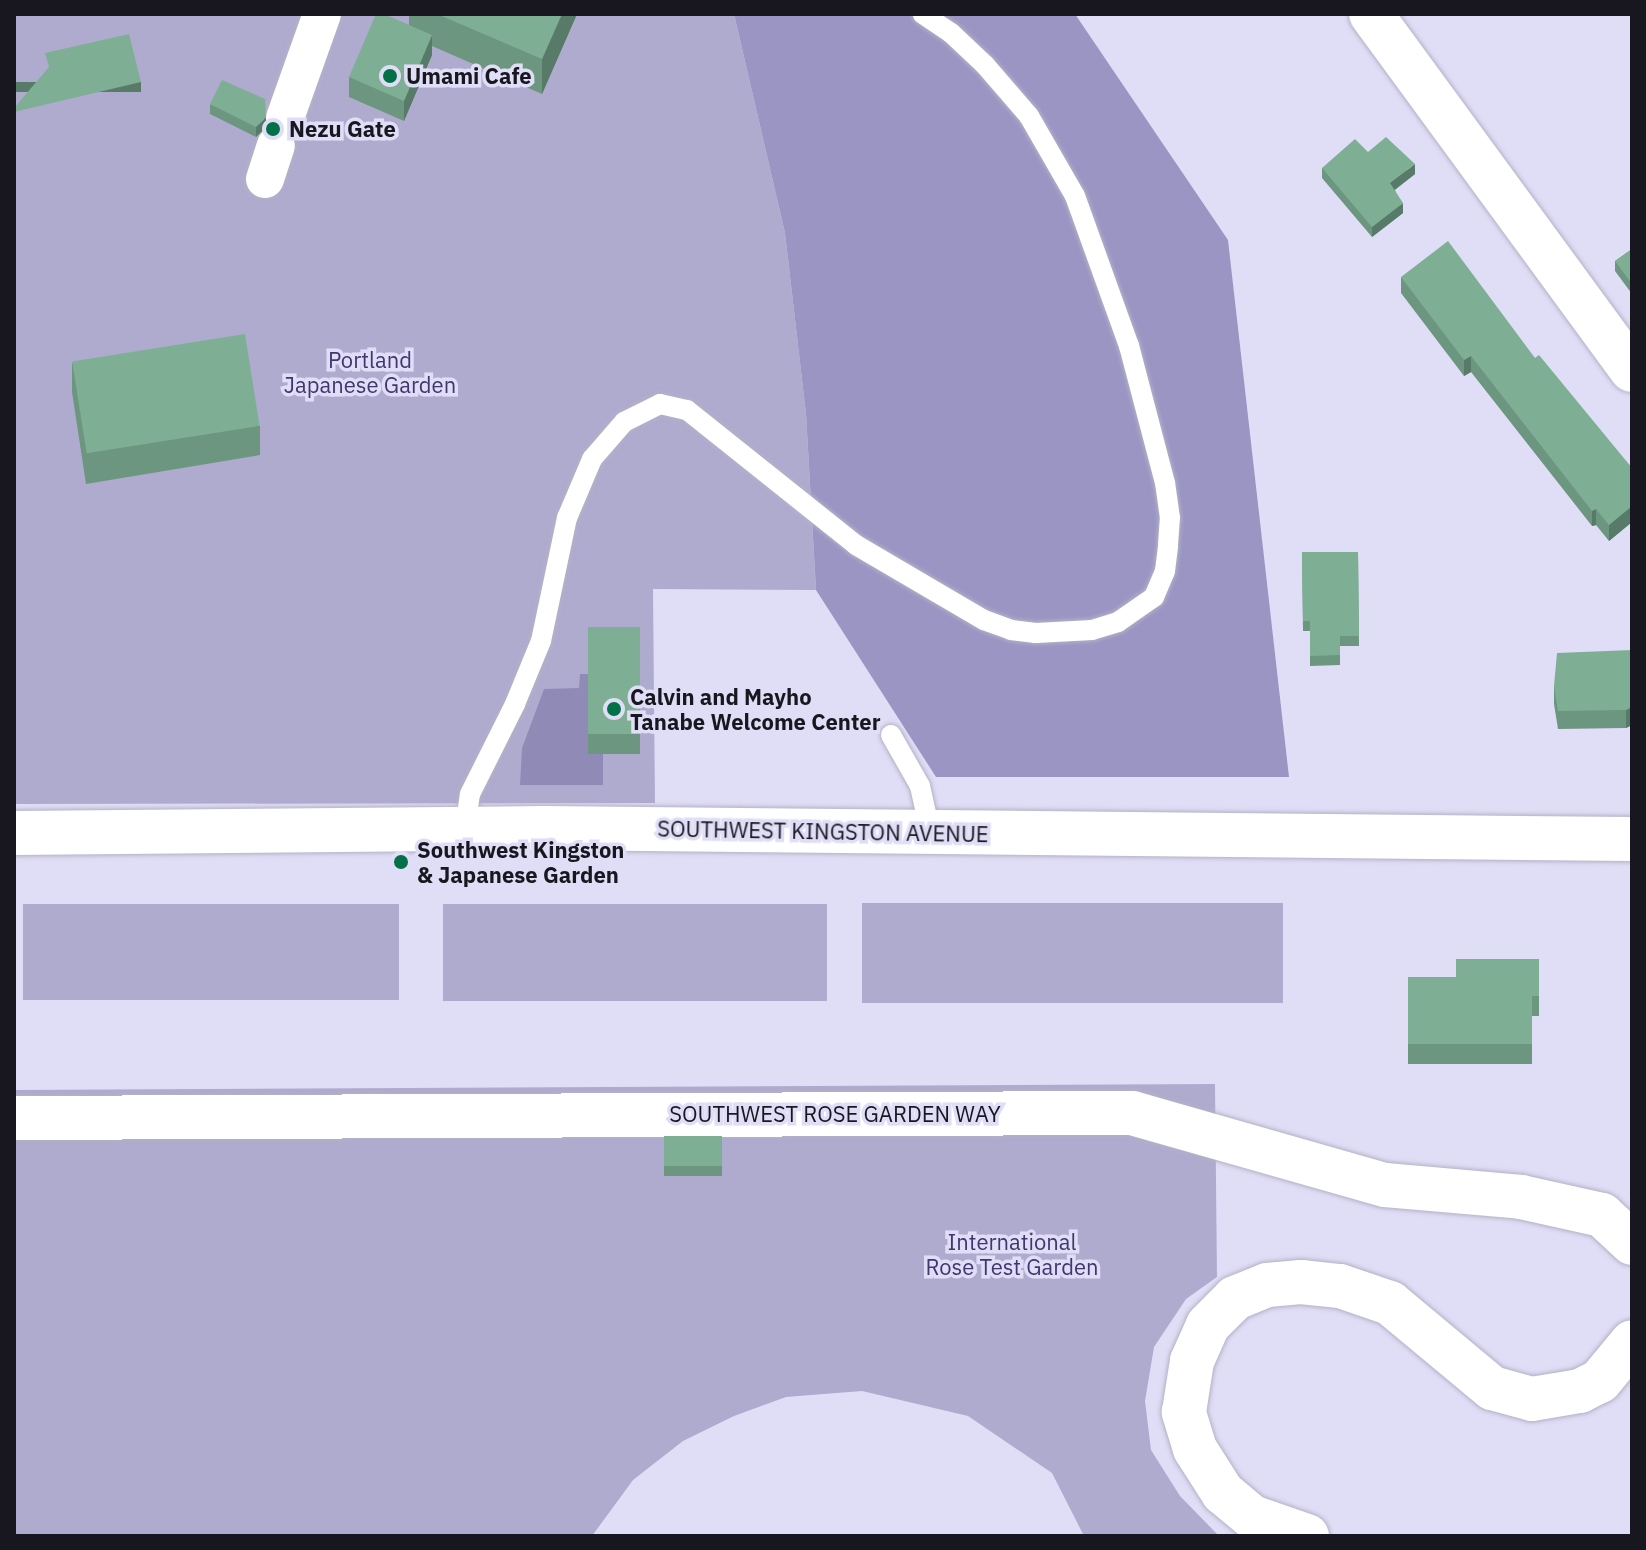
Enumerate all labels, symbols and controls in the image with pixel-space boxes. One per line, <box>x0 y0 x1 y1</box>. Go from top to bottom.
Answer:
place label: Umami Cafe <box>406 63 532 89</box>
marker: Umami Cafe <box>381 67 399 85</box>
place label: Nezu Gate <box>289 116 396 142</box>
marker: Nezu Gate <box>264 120 282 138</box>
park label: Portland Japanese Garden <box>284 346 456 398</box>
place label: Calvin and Mayho Tanabe Welcome Center <box>630 683 881 734</box>
marker: Calvin and Mayho Tanabe Welcome Center <box>605 700 623 718</box>
street label: SOUTHWEST KINGSTON AVENUE <box>657 815 989 847</box>
place label: Southwest Kingston & Japanese Garden <box>417 836 624 888</box>
marker: Southwest Kingston & Japanese Garden <box>392 853 410 871</box>
street label: SOUTHWEST ROSE GARDEN WAY <box>669 1101 1001 1127</box>
park label: International Rose Test Garden <box>925 1228 1099 1280</box>

